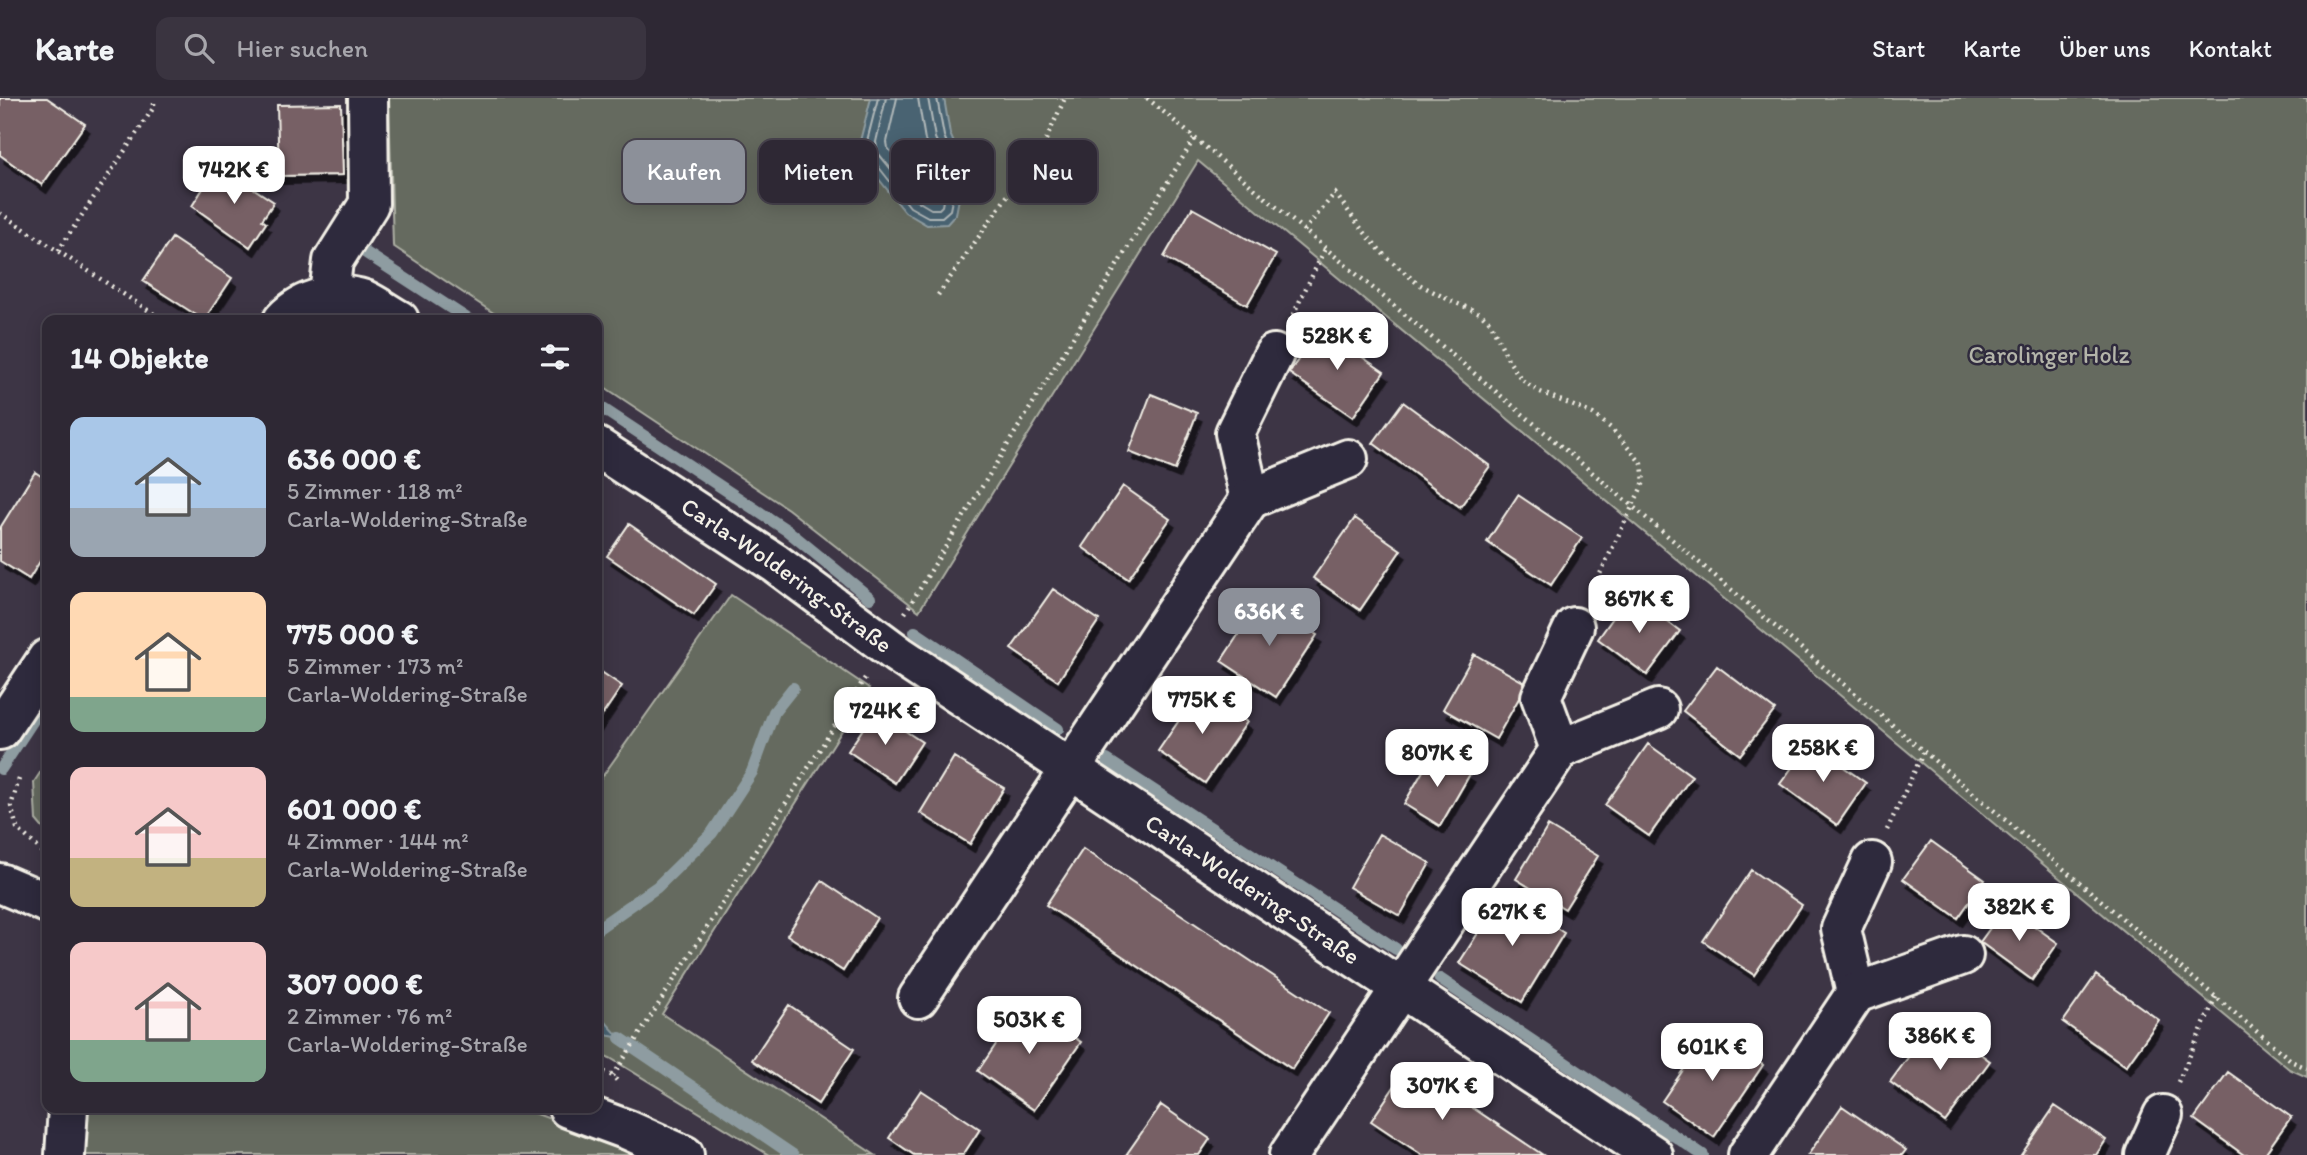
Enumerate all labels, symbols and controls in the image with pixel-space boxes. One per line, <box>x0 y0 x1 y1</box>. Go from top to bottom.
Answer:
search box <box>156 17 646 80</box>
text: Karte <box>35 29 114 68</box>
icon: search <box>180 29 218 67</box>
text: Hier suchen <box>236 32 368 64</box>
text: Start <box>1872 34 1925 63</box>
text: Karte <box>1963 34 2021 63</box>
text: Über uns <box>2059 34 2151 63</box>
text: Kontakt <box>2189 34 2272 63</box>
chip: Kaufen <box>623 140 745 203</box>
chip: Mieten <box>759 140 877 203</box>
chip: Filter <box>891 140 994 203</box>
chip: Neu <box>1008 140 1097 203</box>
pin: 742K € <box>177 146 291 206</box>
text: 742K € <box>199 155 269 183</box>
pin: 528K € <box>1280 313 1394 372</box>
text: 528K € <box>1302 321 1372 349</box>
icon: filters <box>536 338 574 376</box>
text: 14 Objekte <box>70 339 209 376</box>
park label: Carolinger Holz <box>1968 340 2130 369</box>
text: 636 000 € <box>287 440 421 477</box>
icon: home <box>126 445 210 529</box>
text: 5 Zimmer · 118 m² <box>287 477 463 505</box>
street label: Carla-Woldering-Straße <box>676 491 898 659</box>
text: Carla-Woldering-Straße <box>287 505 528 533</box>
pin: 867K € <box>1582 575 1696 635</box>
text: 867K € <box>1604 584 1674 612</box>
pin: 636K € <box>1212 588 1326 648</box>
text: 636K € <box>1234 597 1304 625</box>
text: 775 000 € <box>287 615 419 652</box>
icon: home <box>126 620 210 704</box>
text: 5 Zimmer · 173 m² <box>287 652 463 680</box>
pin: 775K € <box>1145 676 1259 736</box>
text: Carla-Woldering-Straße <box>287 680 528 708</box>
text: 775K € <box>1168 685 1236 713</box>
pin: 724K € <box>828 688 942 747</box>
text: 724K € <box>850 696 920 724</box>
pin: 258K € <box>1766 724 1880 784</box>
pin: 807K € <box>1380 730 1494 789</box>
text: 258K € <box>1788 733 1858 761</box>
text: 807K € <box>1401 738 1473 766</box>
text: 601 000 € <box>287 790 421 827</box>
icon: home <box>126 795 210 879</box>
street label: Carla-Woldering-Straße <box>1140 807 1365 971</box>
text: 4 Zimmer · 144 m² <box>287 827 469 855</box>
text: Carla-Woldering-Straße <box>287 855 528 883</box>
pin: 382K € <box>1962 884 2076 943</box>
pin: 627K € <box>1455 888 1569 948</box>
text: 382K € <box>1984 892 2054 920</box>
text: 627K € <box>1478 897 1546 925</box>
text: 307 000 € <box>287 965 423 1002</box>
icon: home <box>126 970 210 1054</box>
pin: 503K € <box>972 996 1086 1056</box>
text: 2 Zimmer · 76 m² <box>287 1002 452 1030</box>
text: 503K € <box>993 1005 1065 1033</box>
pin: 386K € <box>1883 1012 1997 1072</box>
text: 386K € <box>1905 1021 1975 1049</box>
pin: 601K € <box>1655 1024 1769 1083</box>
text: Carla-Woldering-Straße <box>287 1030 528 1058</box>
text: 601K € <box>1677 1032 1747 1060</box>
pin: 307K € <box>1385 1062 1499 1122</box>
text: 307K € <box>1406 1071 1478 1099</box>

